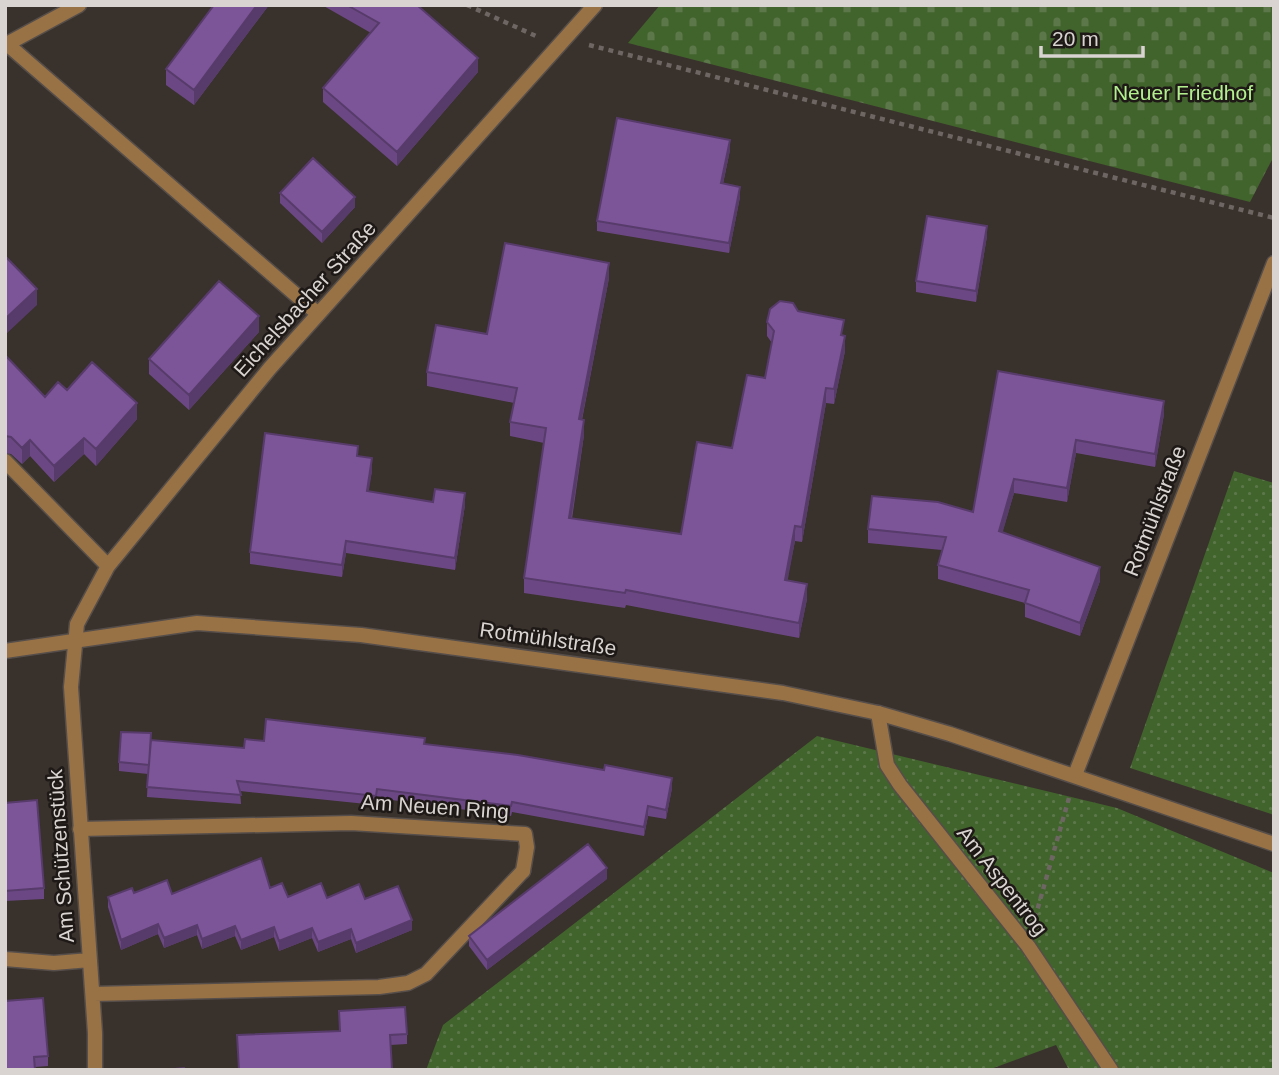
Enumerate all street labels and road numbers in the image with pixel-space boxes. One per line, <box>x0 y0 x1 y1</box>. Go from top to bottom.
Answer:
street label: Eichelsbacher Straße <box>229 216 380 381</box>
street label: Rotmühlstraße <box>1119 442 1190 579</box>
street label: Rotmühlstraße <box>478 618 618 659</box>
street label: Am Schützenstück <box>43 768 78 944</box>
street label: Am Neuen Ring <box>360 790 510 823</box>
street label: Am Aspentrog <box>953 822 1052 940</box>

